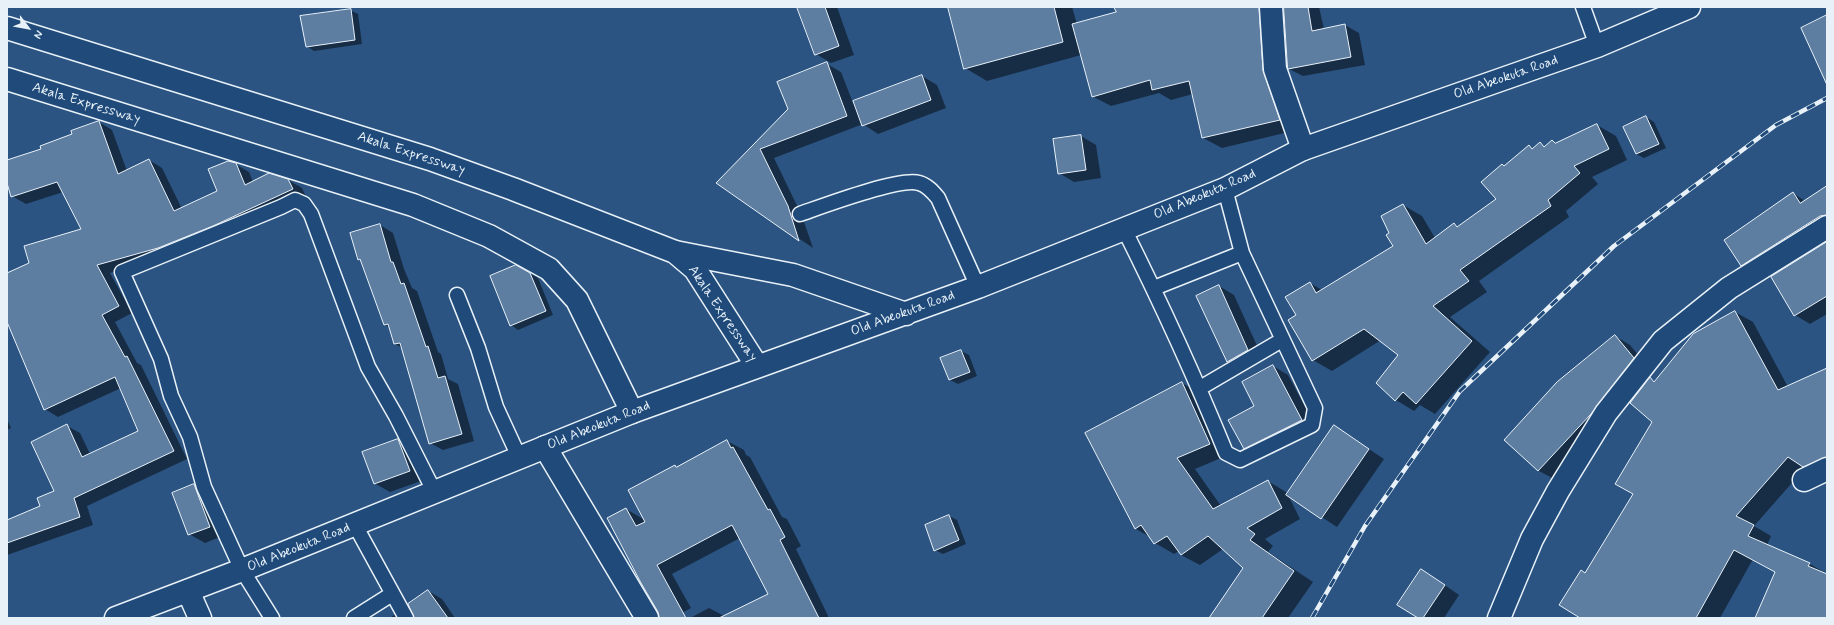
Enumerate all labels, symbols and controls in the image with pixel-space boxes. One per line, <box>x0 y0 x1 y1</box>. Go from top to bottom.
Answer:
north arrow <box>8 8 48 48</box>
text: N <box>30 28 46 41</box>
street label: Old Abeokuta Road <box>1452 52 1560 104</box>
street label: Akala Expressway <box>30 80 142 128</box>
street label: Akala Expressway <box>355 129 467 179</box>
street label: Old Abeokuta Road <box>1151 166 1259 224</box>
street label: Akala Expressway <box>684 263 760 365</box>
street label: Old Abeokuta Road <box>849 287 957 341</box>
street label: Old Abeokuta Road <box>545 398 653 454</box>
street label: Old Abeokuta Road <box>245 520 353 576</box>

